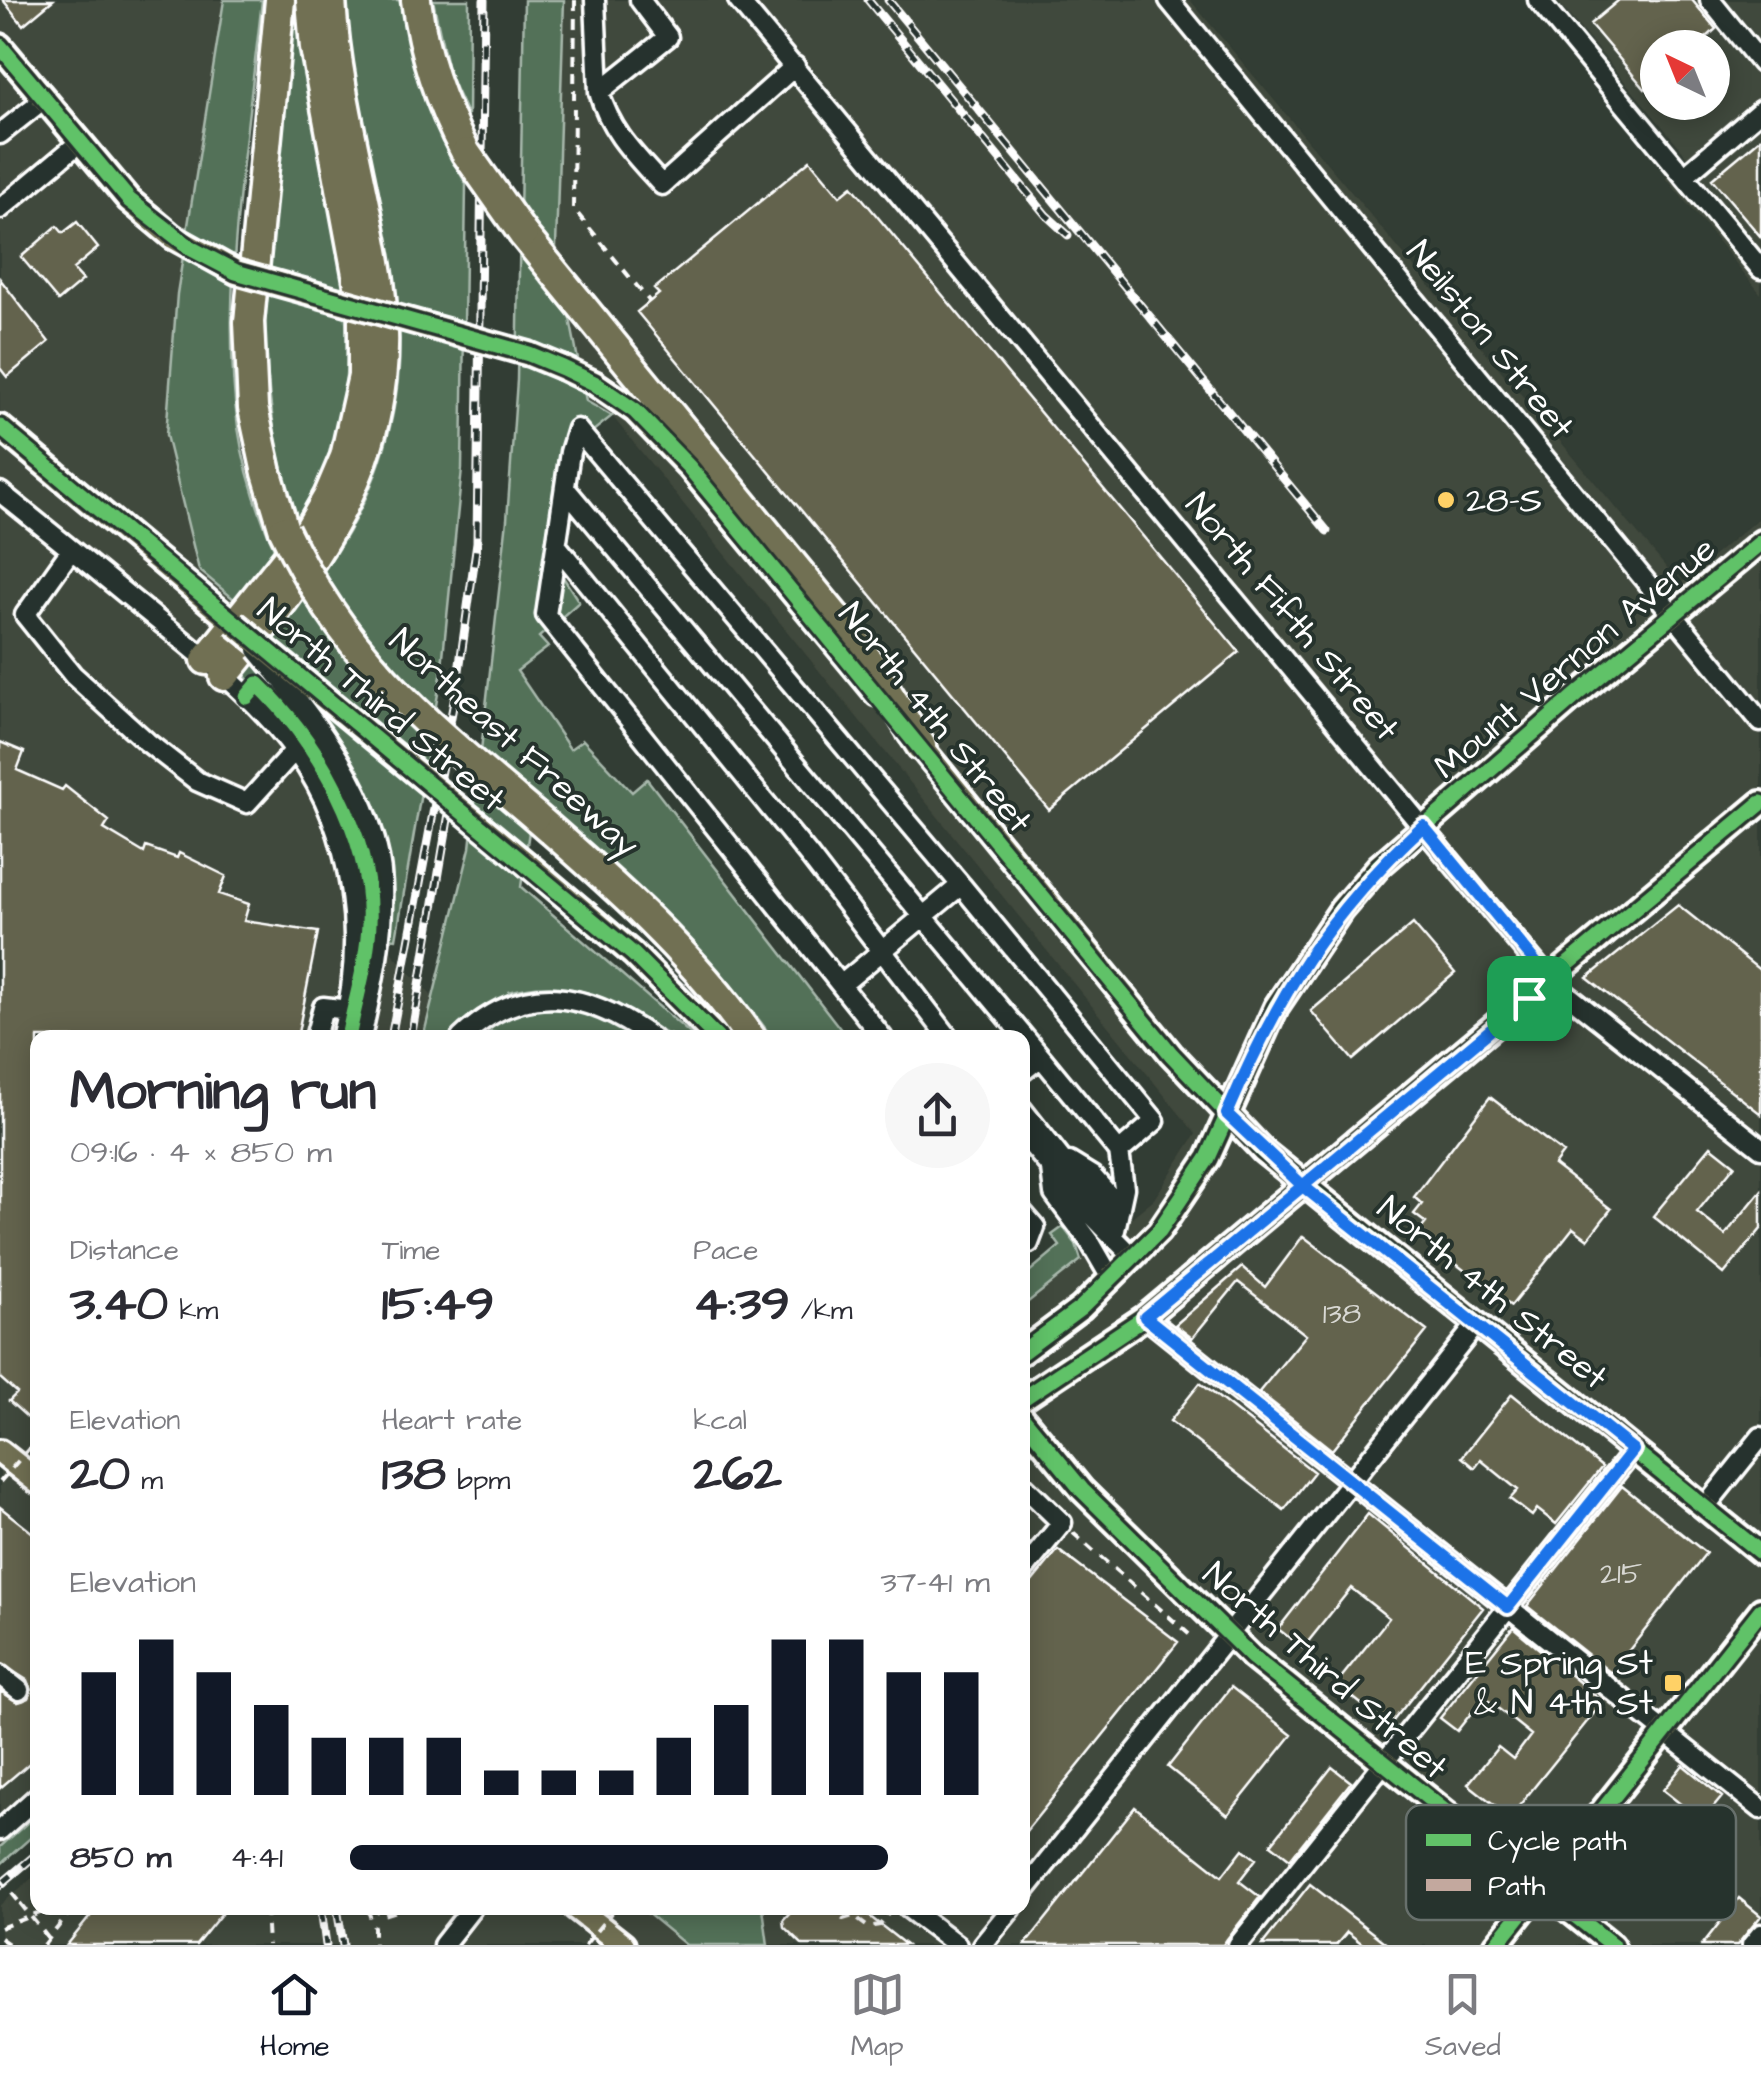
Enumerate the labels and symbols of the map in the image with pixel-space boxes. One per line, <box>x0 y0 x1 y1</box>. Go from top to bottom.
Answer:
north arrow <box>1640 30 1730 120</box>
street label: Neilston Street <box>1395 230 1585 450</box>
place label: 28-S <box>1466 476 1542 525</box>
street label: North Fifth Street <box>1174 482 1410 752</box>
marker: 28-S <box>1435 489 1457 511</box>
street label: Mount Vernon Avenue <box>1423 525 1727 791</box>
street label: North Third Street <box>246 587 516 823</box>
street label: North 4th Street <box>827 592 1043 844</box>
street label: Northeast Freeway <box>377 617 650 870</box>
pin <box>1487 956 1572 1041</box>
street label: North 4th Street <box>1366 1185 1618 1401</box>
house number: 138 <box>1323 1293 1361 1335</box>
street label: North Third Street <box>1192 1551 1458 1791</box>
house number: 215 <box>1600 1553 1642 1595</box>
place label: E Spring St & N 4th St <box>1465 1639 1653 1728</box>
marker: E Spring St & N 4th St <box>1662 1672 1684 1694</box>
legend <box>1406 1805 1736 1920</box>
text: Cycle path <box>1488 1822 1627 1863</box>
text: Path <box>1488 1867 1545 1906</box>

